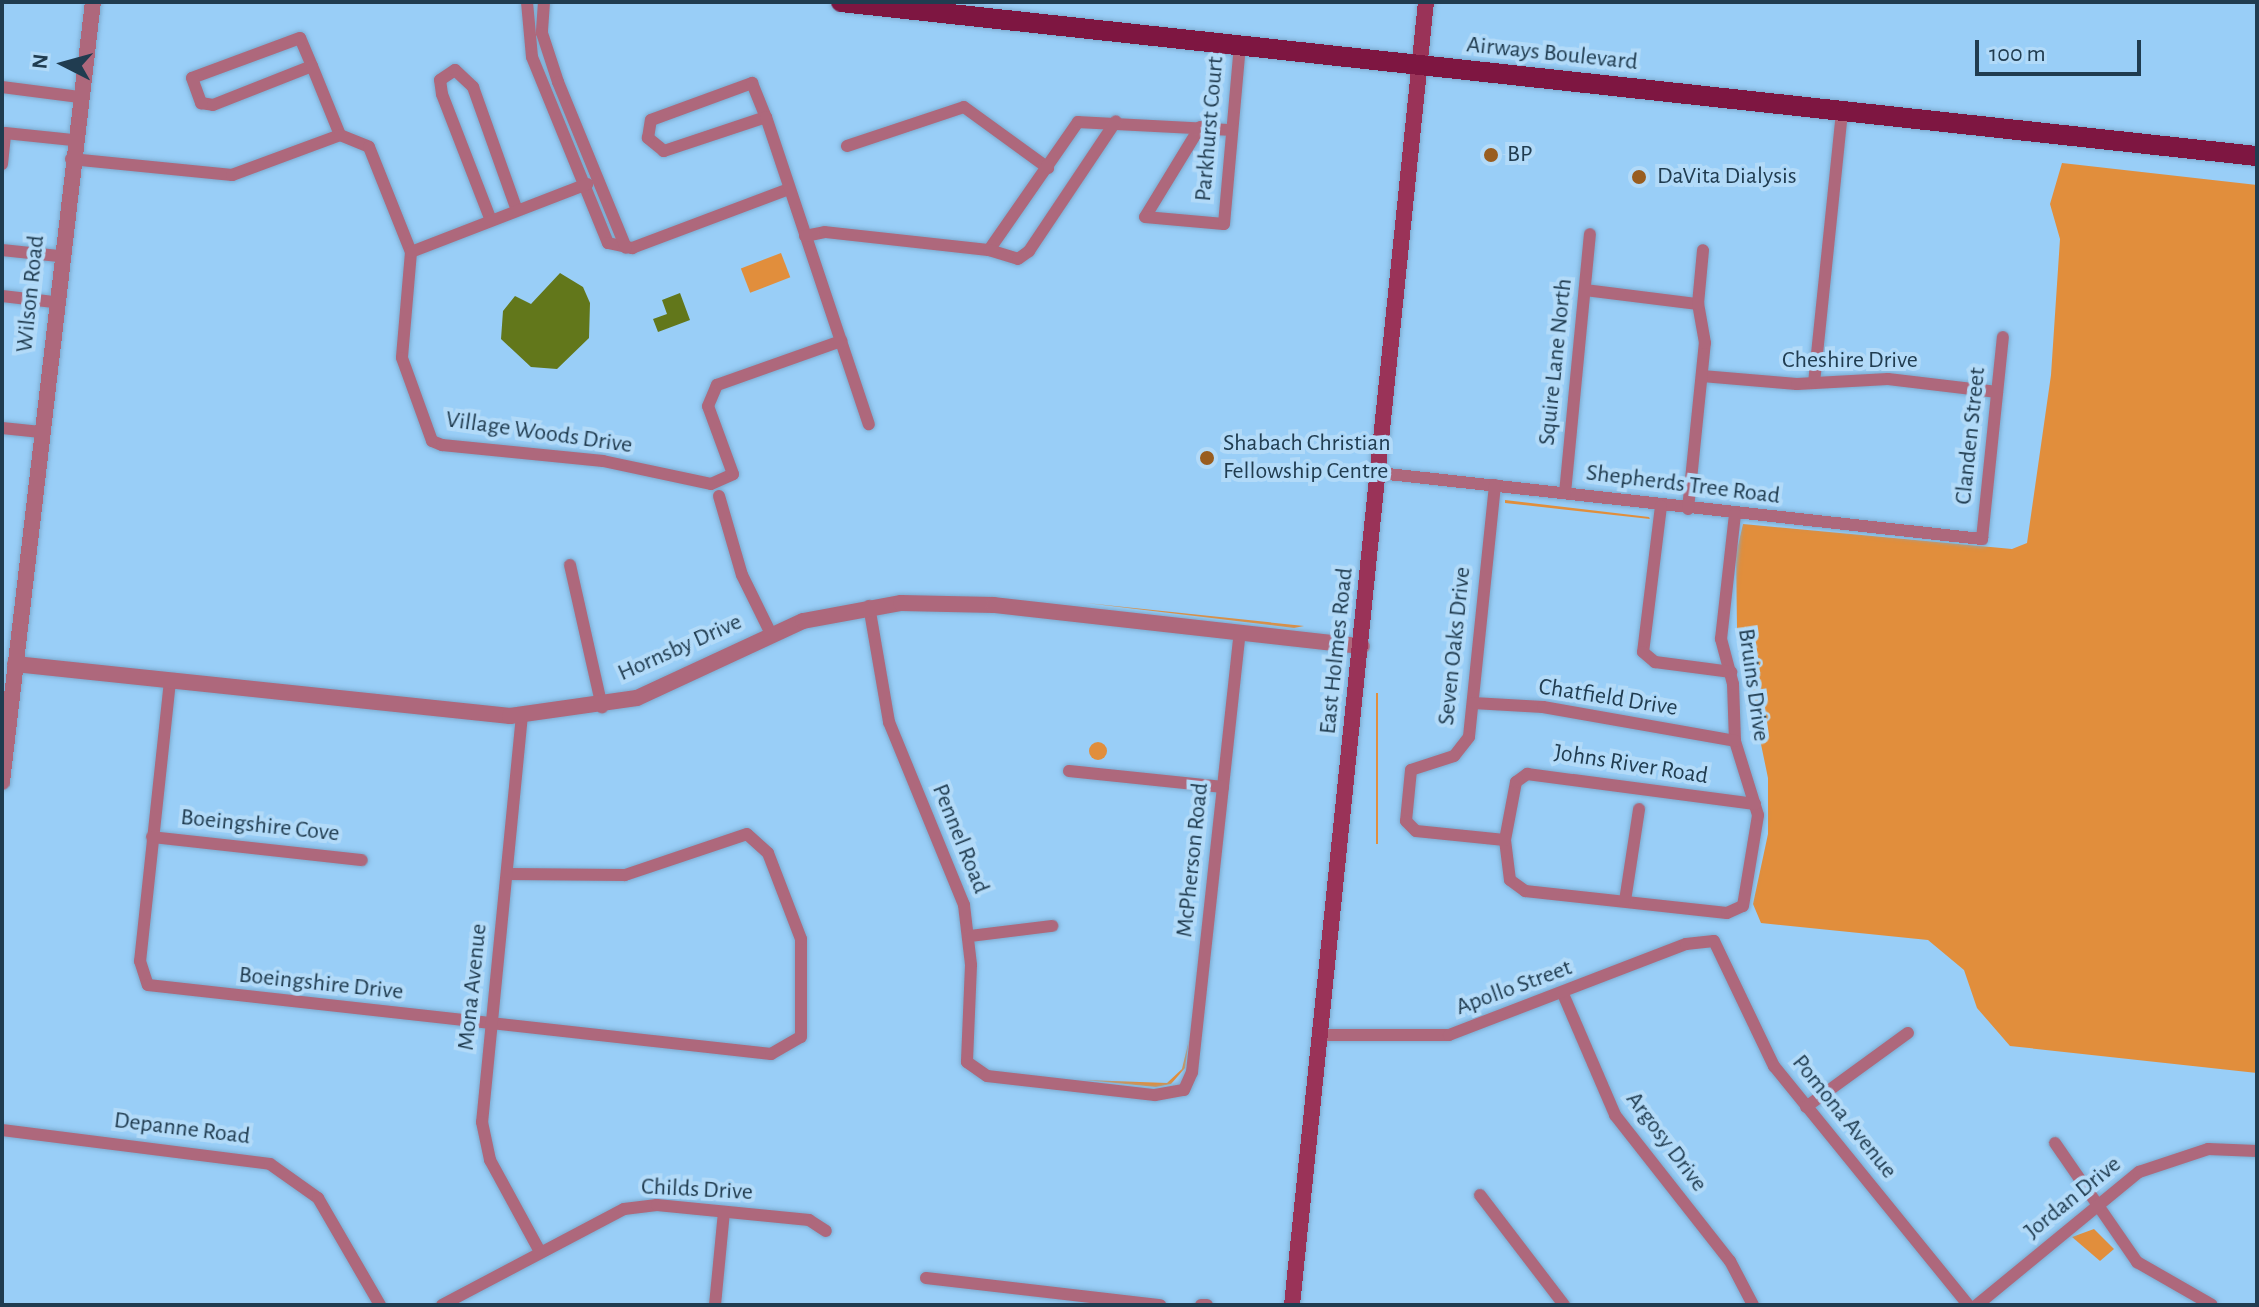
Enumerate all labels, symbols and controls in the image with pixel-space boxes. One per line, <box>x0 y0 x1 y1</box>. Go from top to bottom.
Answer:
north arrow <box>24 24 104 104</box>
scale bar <box>1979 24 2145 74</box>
street label: Airways Boulevard <box>1465 31 1639 77</box>
text: 100 m <box>1989 42 2046 66</box>
text: N <box>28 53 52 70</box>
street label: Parkhurst Court <box>1189 55 1231 203</box>
place label: BP <box>1507 141 1532 169</box>
marker: BP <box>1482 146 1500 164</box>
place label: DaVita Dialysis <box>1657 163 1797 191</box>
marker: DaVita Dialysis <box>1628 166 1650 188</box>
street label: Wilson Road <box>11 234 51 354</box>
street label: Squire Lane North <box>1533 277 1579 447</box>
street label: Cheshire Drive <box>1782 347 1918 375</box>
street label: Clanden Street <box>1949 366 1993 506</box>
street label: Village Woods Drive <box>444 406 634 460</box>
place label: Shabach Christian Fellowship Centre <box>1223 430 1391 486</box>
marker: Shabach Christian Fellowship Centre <box>1198 449 1216 467</box>
street label: Shepherds Tree Road <box>1584 459 1782 511</box>
street label: Seven Oaks Drive <box>1432 565 1478 727</box>
street label: East Holmes Road <box>1314 566 1360 736</box>
street label: Hornsby Drive <box>614 608 746 688</box>
street label: Bruins Drive <box>1731 627 1775 743</box>
street label: Chatfield Drive <box>1536 673 1680 723</box>
street label: Johns River Road <box>1552 739 1710 791</box>
street label: Pennel Road <box>925 780 995 898</box>
street label: McPherson Road <box>1171 781 1215 939</box>
street label: Boeingshire Cove <box>179 803 341 849</box>
street label: Mona Avenue <box>452 922 494 1052</box>
street label: Apollo Street <box>1452 954 1576 1022</box>
street label: Boeingshire Drive <box>237 961 405 1007</box>
street label: Pomona Avenue <box>1785 1049 1903 1185</box>
street label: Argosy Drive <box>1619 1086 1713 1198</box>
street label: Depanne Road <box>112 1106 252 1152</box>
street label: Jordan Drive <box>2019 1150 2127 1246</box>
street label: Childs Drive <box>640 1173 754 1207</box>

